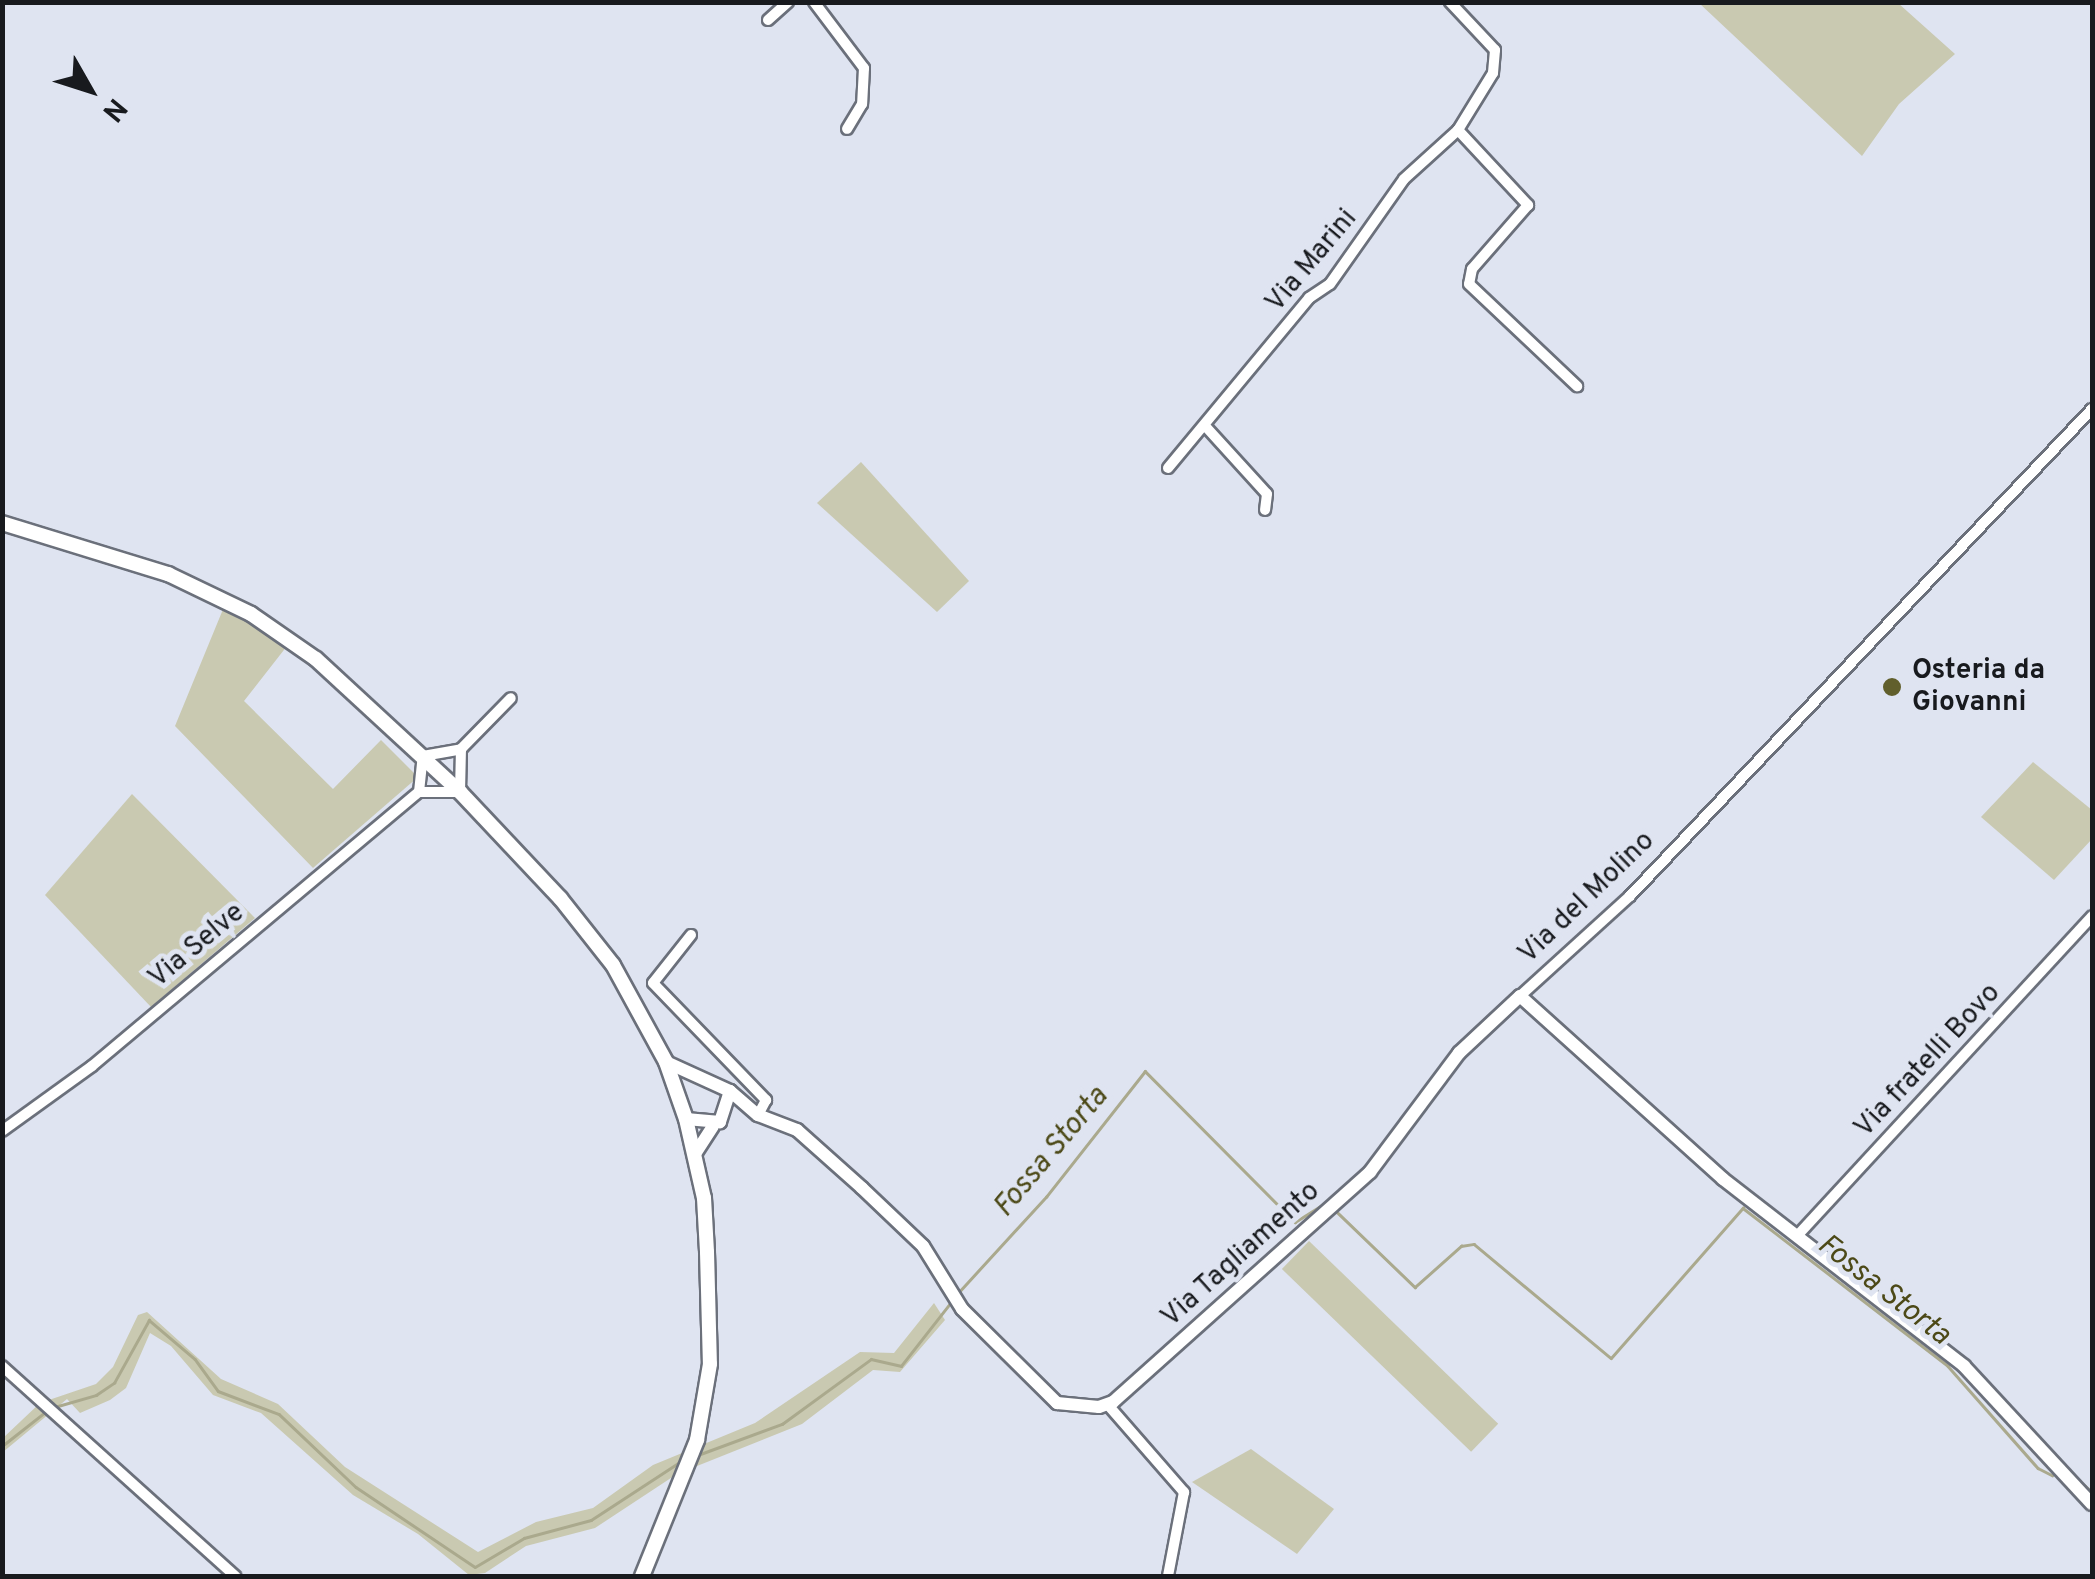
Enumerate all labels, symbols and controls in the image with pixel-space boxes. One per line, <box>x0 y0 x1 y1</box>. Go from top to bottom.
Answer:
north arrow <box>40 40 140 140</box>
text: N <box>93 90 134 128</box>
street label: Via Marini <box>1259 203 1365 319</box>
place label: Osteria da Giovanni <box>1912 654 2045 720</box>
marker: Osteria da Giovanni <box>1881 676 1903 698</box>
street label: Via del Molino <box>1512 825 1662 971</box>
street label: Via Selve <box>142 896 252 996</box>
street label: Via fratelli Bovo <box>1848 977 2008 1145</box>
water label: Fossa Storta <box>987 1080 1117 1226</box>
street label: Via Tagliamento <box>1155 1175 1327 1335</box>
water label: Fossa Storta <box>1809 1228 1957 1354</box>

